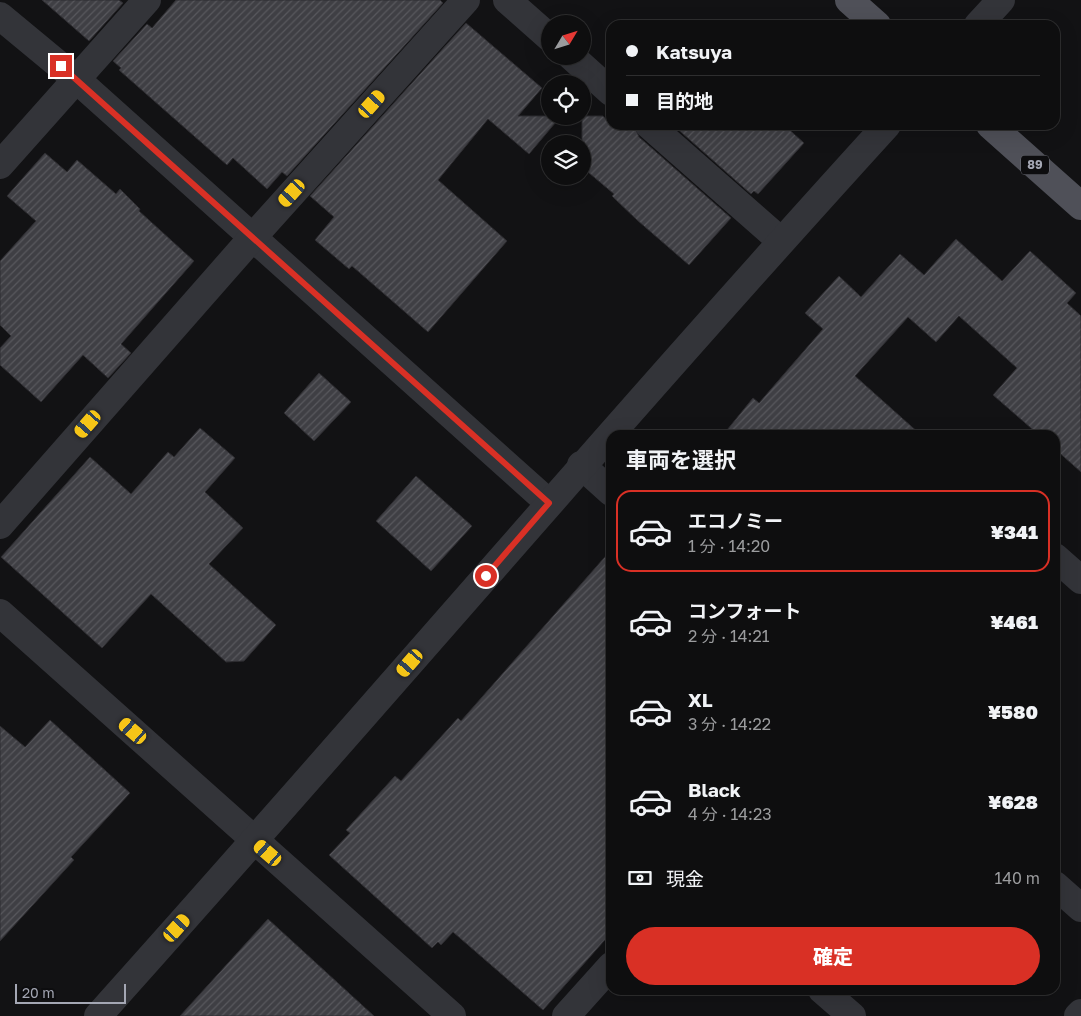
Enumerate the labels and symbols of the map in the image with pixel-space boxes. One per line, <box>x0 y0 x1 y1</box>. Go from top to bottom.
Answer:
north arrow <box>541 15 591 65</box>
route end <box>50 55 72 77</box>
car <box>356 88 387 120</box>
road number: 89 <box>1021 156 1049 174</box>
car <box>276 177 307 209</box>
car <box>72 408 103 440</box>
route start <box>475 565 497 587</box>
car <box>394 647 425 679</box>
car <box>116 715 149 747</box>
car <box>251 837 284 869</box>
car <box>161 912 192 944</box>
scale bar <box>15 981 126 1004</box>

